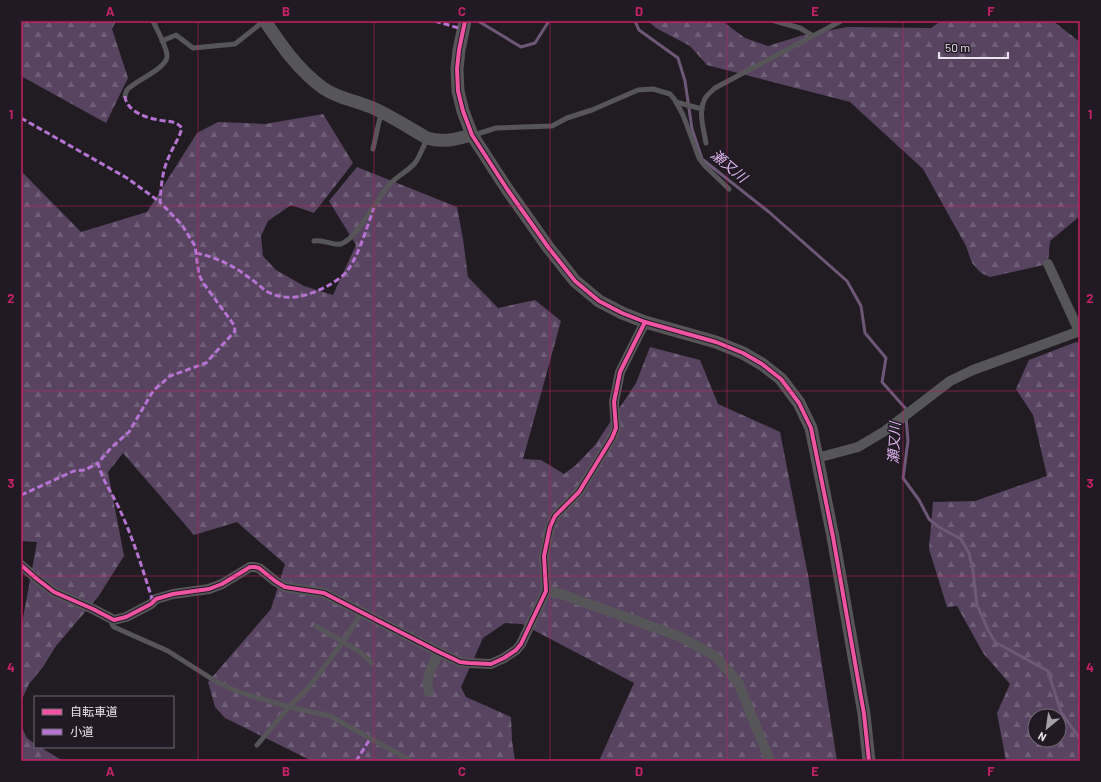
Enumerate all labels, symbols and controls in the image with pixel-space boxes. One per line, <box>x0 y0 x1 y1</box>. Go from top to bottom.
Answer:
text: A <box>106 3 115 19</box>
text: B <box>282 3 290 19</box>
text: C <box>458 3 466 19</box>
text: D <box>635 3 643 19</box>
text: E <box>811 3 819 19</box>
text: F <box>987 3 995 19</box>
scale bar <box>939 34 1008 60</box>
text: 50 m <box>945 40 970 54</box>
text: 1 <box>9 106 13 122</box>
text: 1 <box>1088 106 1092 122</box>
water label: 瀬又川 <box>708 146 752 187</box>
text: 2 <box>7 290 15 306</box>
text: 2 <box>1086 290 1094 306</box>
water label: 瀬又川 <box>884 420 903 464</box>
text: 3 <box>7 475 15 491</box>
text: 3 <box>1086 475 1094 491</box>
text: 4 <box>7 659 15 675</box>
text: 4 <box>1086 659 1094 675</box>
legend <box>34 696 174 748</box>
text: 自転車道 <box>70 704 118 718</box>
north arrow <box>1027 708 1067 748</box>
text: 小道 <box>70 724 94 738</box>
text: N <box>1036 730 1048 745</box>
text: A <box>106 763 115 779</box>
text: B <box>282 763 290 779</box>
text: C <box>458 763 466 779</box>
text: D <box>635 763 643 779</box>
text: E <box>811 763 819 779</box>
text: F <box>987 763 995 779</box>

